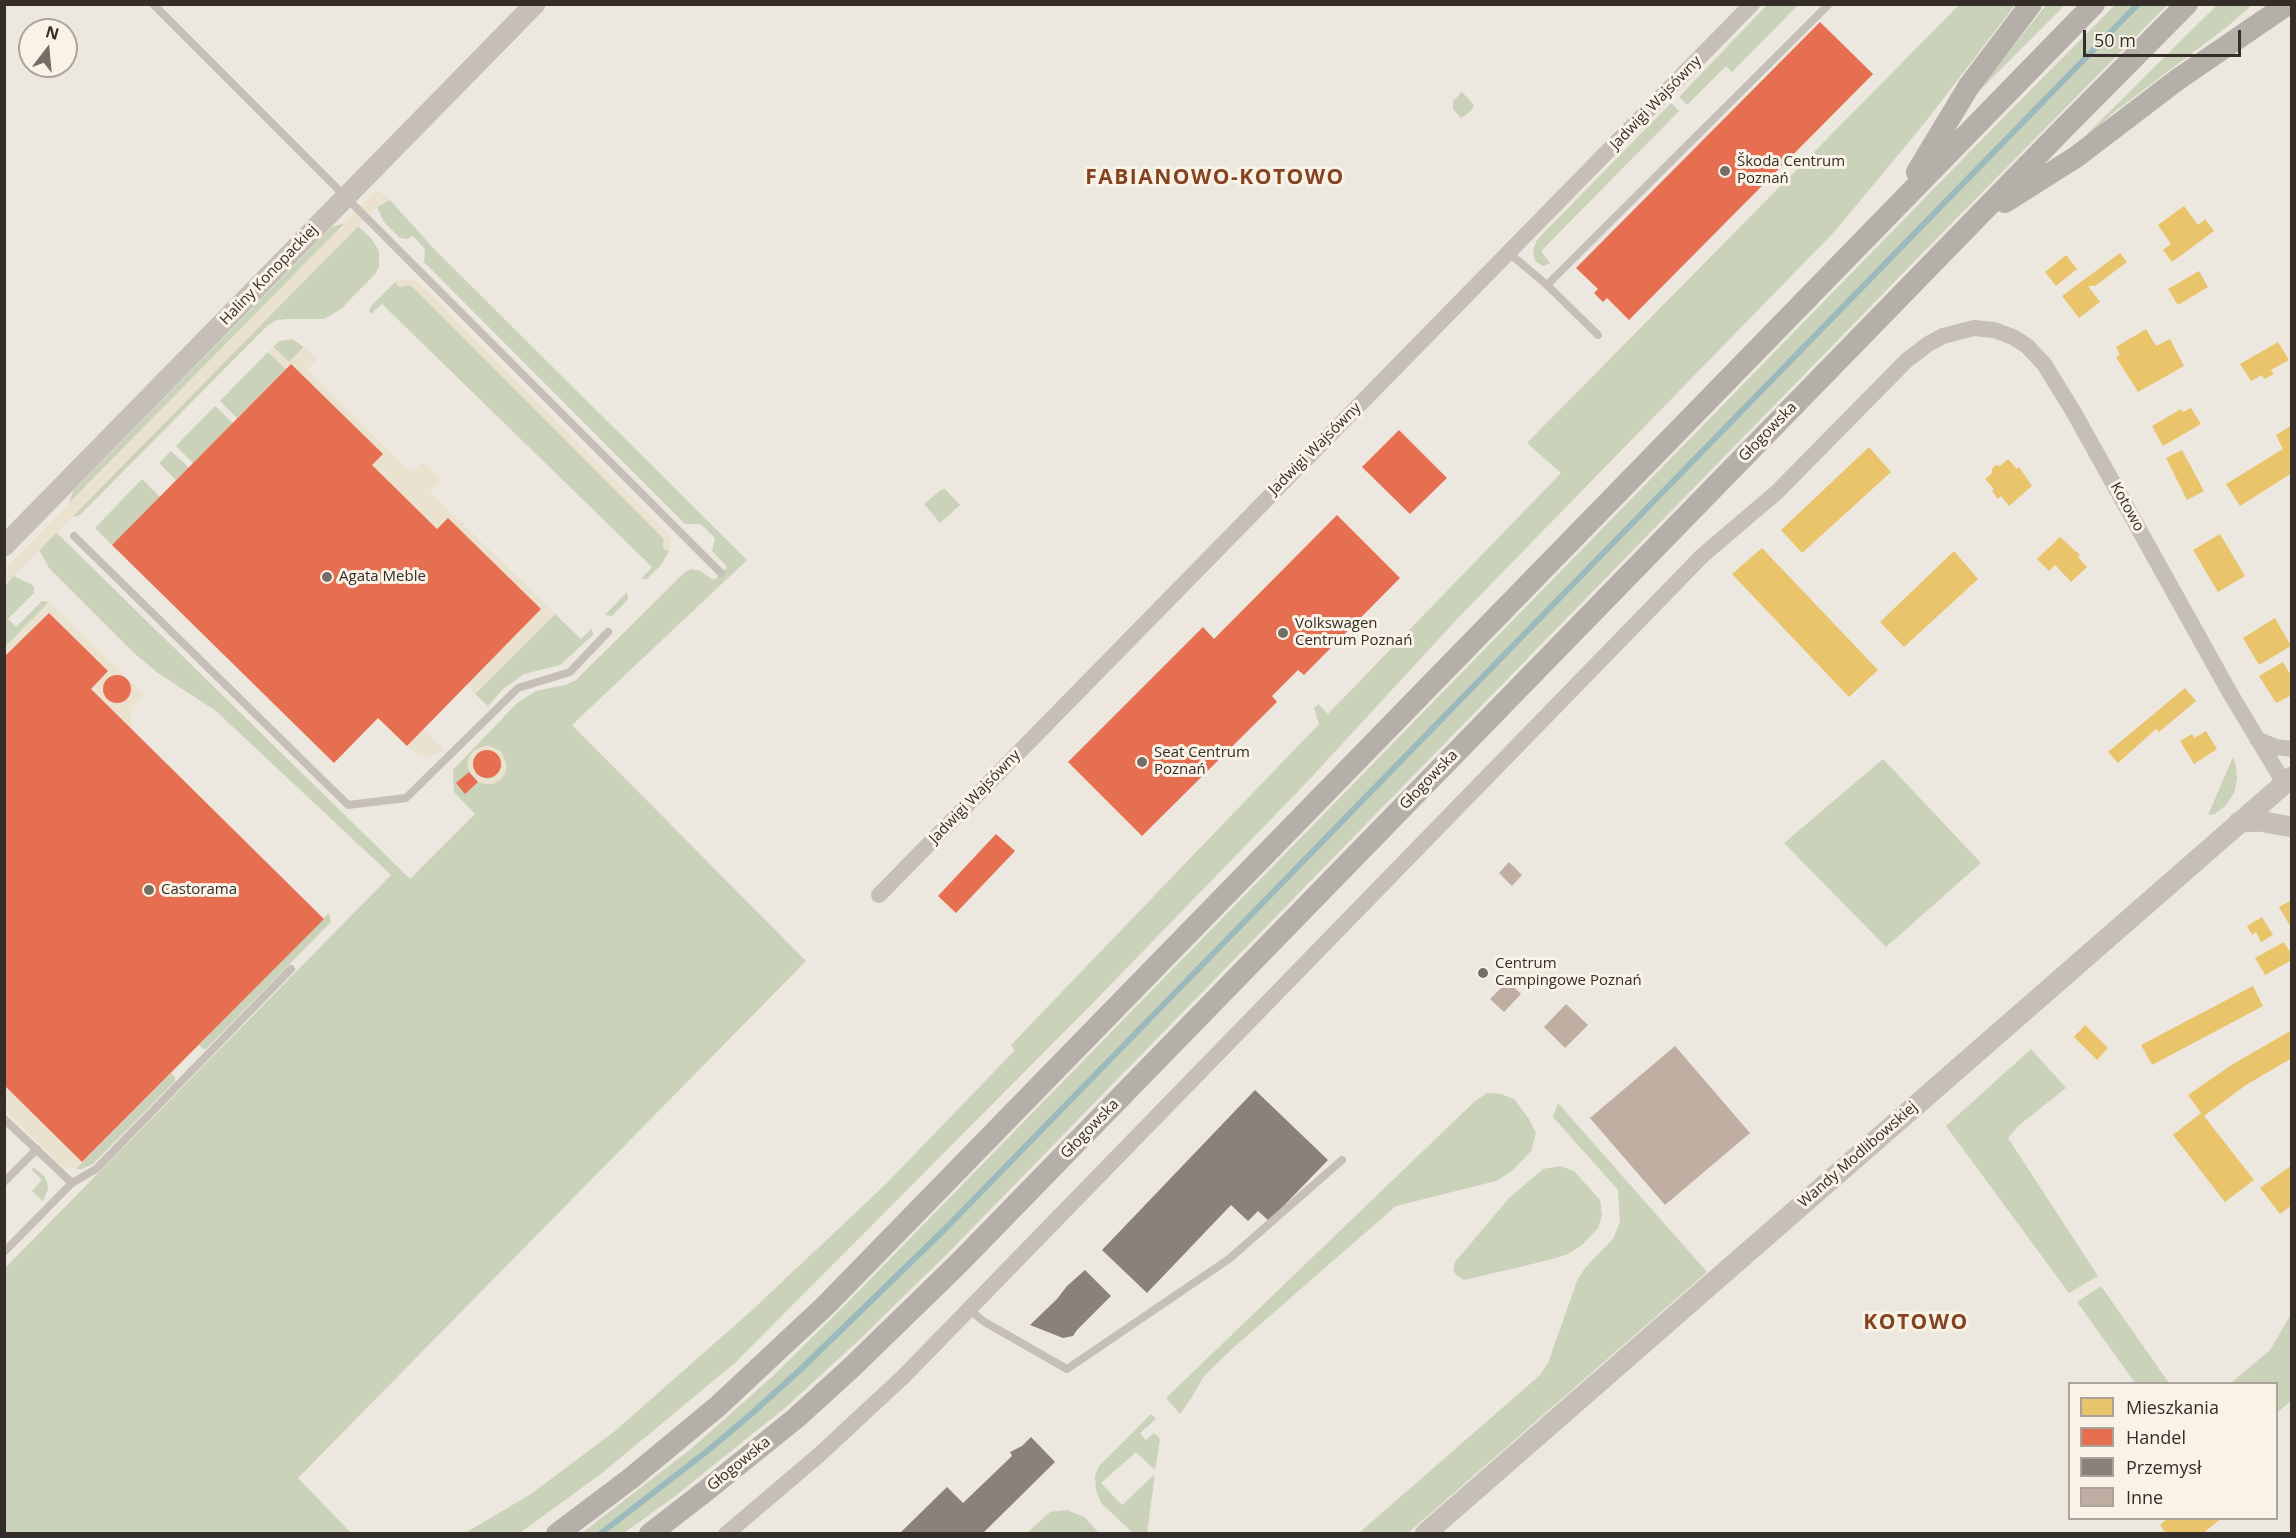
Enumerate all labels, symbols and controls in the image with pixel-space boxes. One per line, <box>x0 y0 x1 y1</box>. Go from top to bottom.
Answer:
north arrow <box>18 18 78 78</box>
scale bar <box>2086 18 2244 56</box>
text: N <box>43 20 62 45</box>
text: 50 m <box>2094 28 2136 52</box>
street label: Jadwigi Wajsówny <box>1607 52 1705 154</box>
place label: Škoda Centrum Poznań <box>1737 153 1845 188</box>
marker: Škoda Centrum Poznań <box>1718 164 1732 178</box>
district label: FABIANOWO-KOTOWO <box>1085 165 1345 191</box>
street label: Haliny Konopackiej <box>216 221 322 329</box>
street label: Głogowska <box>1735 398 1801 466</box>
street label: Jadwigi Wajsówny <box>1265 399 1365 499</box>
street label: Kotowo <box>2106 479 2148 535</box>
place label: Agata Meble <box>339 568 426 586</box>
marker: Agata Meble <box>320 570 334 584</box>
place label: Volkswagen Centrum Poznań <box>1295 615 1412 650</box>
marker: Volkswagen Centrum Poznań <box>1276 626 1290 640</box>
place label: Seat Centrum Poznań <box>1154 744 1250 779</box>
street label: Jadwigi Wajsówny <box>926 746 1024 848</box>
street label: Głogowska <box>1396 746 1462 814</box>
marker: Seat Centrum Poznań <box>1135 755 1149 769</box>
place label: Castorama <box>161 881 237 899</box>
marker: Castorama <box>142 883 156 897</box>
place label: Centrum Campingowe Poznań <box>1495 955 1642 990</box>
marker: Centrum Campingowe Poznań <box>1476 966 1490 980</box>
street label: Głogowska <box>1057 1095 1123 1163</box>
street label: Wandy Modlibowskiej <box>1795 1098 1921 1212</box>
district label: KOTOWO <box>1863 1310 1969 1336</box>
legend <box>2068 1382 2278 1520</box>
text: Mieszkania <box>2126 1395 2219 1419</box>
text: Handel <box>2126 1425 2186 1449</box>
street label: Głogowska <box>704 1433 774 1495</box>
text: Przemysł <box>2126 1455 2202 1479</box>
text: Inne <box>2126 1485 2163 1509</box>

